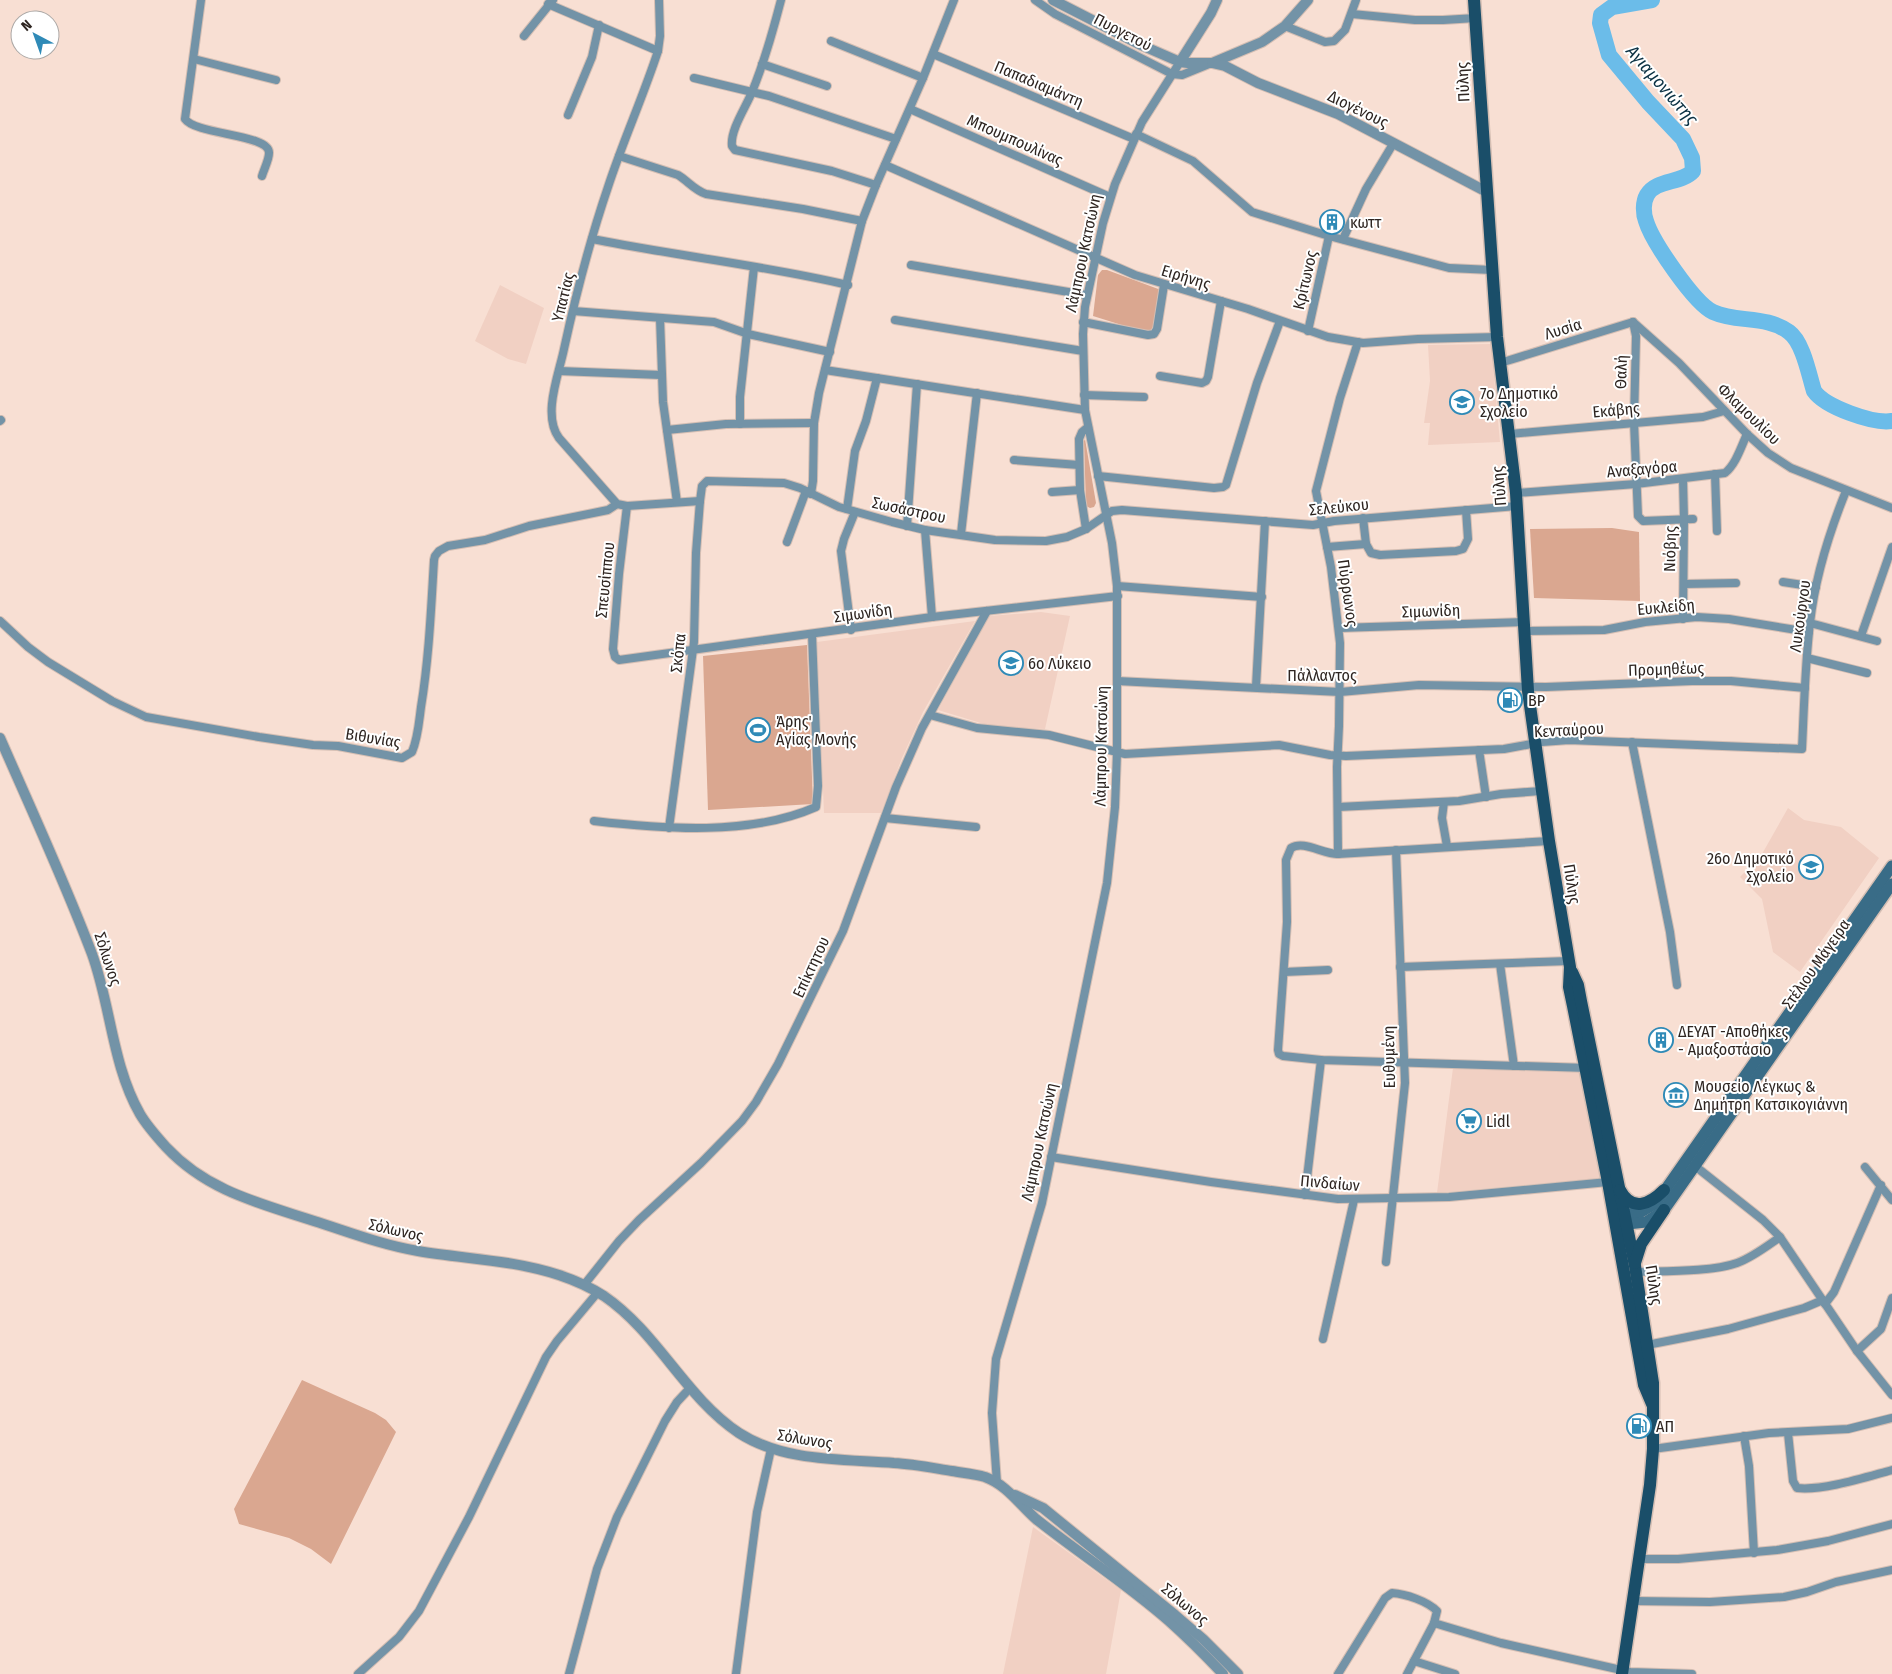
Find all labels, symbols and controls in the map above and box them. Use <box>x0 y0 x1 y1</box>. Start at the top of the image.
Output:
street label: Πυργετού <box>1091 9 1155 55</box>
north arrow <box>10 10 60 60</box>
text: N <box>18 16 36 35</box>
water label: Αγιαμονιώτης <box>1621 40 1703 130</box>
street label: Παπαδιαμάντη <box>991 57 1087 111</box>
street label: Πύλης <box>1452 61 1474 103</box>
street label: Διογένους <box>1325 86 1392 132</box>
street label: Μπουμπουλίνας <box>964 110 1066 170</box>
street label: Λάμπρου Κατσώνη <box>1061 192 1105 314</box>
building icon: κωττ <box>1319 209 1345 235</box>
place label: κωττ <box>1350 213 1382 232</box>
street label: Κρίτωνος <box>1289 248 1321 312</box>
street label: Ειρήνης <box>1159 261 1213 294</box>
street label: Υπατίας <box>548 270 578 324</box>
street label: Λυσία <box>1542 314 1584 344</box>
street label: Θαλή <box>1611 355 1631 389</box>
street label: Φλαμουλίου <box>1714 379 1784 449</box>
place label: 7ο Δημοτικό Σχολείο <box>1480 384 1558 421</box>
school or university icon: 7ο Δημοτικό Σχολείο <box>1449 389 1475 415</box>
street label: Εκάβης <box>1592 398 1641 422</box>
street label: Αναξαγόρα <box>1606 456 1678 482</box>
street label: Πύλης <box>1488 465 1510 507</box>
street label: Σωσάστρου <box>870 493 948 527</box>
street label: Σελεύκου <box>1308 494 1370 520</box>
street label: Νιόβης <box>1660 526 1680 572</box>
street label: Σπευσίππου <box>592 541 618 619</box>
street label: Πύρρωνος <box>1334 558 1362 628</box>
street label: Λυκούργου <box>1786 579 1814 653</box>
street label: Ευκλείδη <box>1636 595 1696 619</box>
street label: Σιμωνίδη <box>833 600 893 626</box>
street label: Σιμωνίδη <box>1401 600 1461 622</box>
street label: Σκόπα <box>666 632 690 674</box>
school or university icon: 6ο Λύκειο <box>998 650 1024 676</box>
place label: 6ο Λύκειο <box>1028 654 1091 673</box>
street label: Προμηθέως <box>1628 658 1705 680</box>
street label: Πάλλαντος <box>1287 666 1357 685</box>
street label: Λάμπρου Κατσώνη <box>1090 686 1112 806</box>
fuel station icon: BP <box>1497 687 1523 713</box>
place label: BP <box>1528 691 1545 710</box>
place label: Άρης' Αγίας Μονής <box>776 712 857 749</box>
sports icon: Άρης' Αγίας Μονής <box>745 717 771 743</box>
street label: Κενταύρου <box>1534 719 1604 741</box>
street label: Βιθυνίας <box>344 724 402 752</box>
place label: 26ο Δημοτικό Σχολείο <box>1707 849 1794 886</box>
school or university icon: 26ο Δημοτικό Σχολείο <box>1798 854 1824 880</box>
street label: Πύλης <box>1559 863 1585 906</box>
street label: Στέλιου Μάγειρα <box>1778 915 1854 1013</box>
street label: Σόλωνος <box>90 930 126 988</box>
street label: Επίκτητου <box>789 933 833 1001</box>
place label: ΔΕΥΑΤ -Αποθήκες - Αμαξοστάσιο <box>1678 1022 1789 1059</box>
street label: Ευθυμένη <box>1379 1026 1399 1088</box>
building icon: ΔΕΥΑΤ -Αποθήκες - Αμαξοστάσιο <box>1648 1027 1674 1053</box>
place label: Μουσείο Λέγκως & Δημήτρη Κατσικογιάννη <box>1694 1077 1848 1114</box>
street label: Λάμπρου Κατσώνη <box>1017 1081 1061 1203</box>
museum icon: Μουσείο Λέγκως & Δημήτρη Κατσικογιάννη <box>1663 1082 1689 1108</box>
supermarket icon: Lidl <box>1456 1108 1482 1134</box>
place label: Lidl <box>1486 1112 1510 1131</box>
street label: Πινδαίων <box>1299 1171 1361 1195</box>
street label: Σόλωνος <box>367 1215 425 1246</box>
street label: Πύλης <box>1641 1264 1667 1307</box>
fuel station icon: ΑΠ <box>1626 1413 1652 1439</box>
place label: ΑΠ <box>1656 1417 1674 1436</box>
street label: Σόλωνος <box>776 1425 834 1453</box>
street label: Σόλωνος <box>1158 1579 1212 1629</box>

